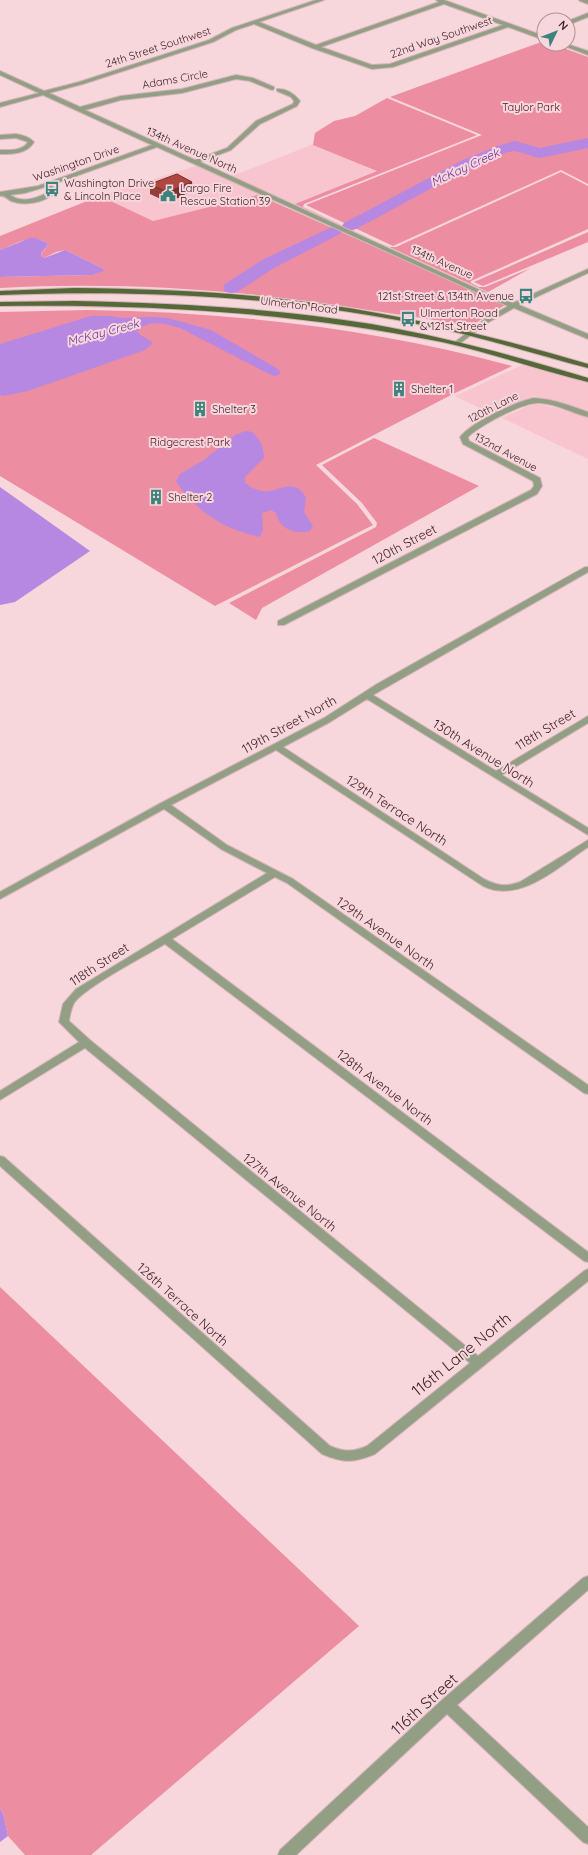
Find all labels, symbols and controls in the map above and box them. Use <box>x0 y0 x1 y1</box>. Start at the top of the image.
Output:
north arrow <box>536 12 576 52</box>
street label: 22nd Way Southwest <box>388 13 494 61</box>
text: N <box>555 17 571 33</box>
street label: 24th Street Southwest <box>103 23 213 71</box>
street label: Adams Circle <box>141 66 209 92</box>
park label: Taylor Park <box>502 100 560 114</box>
street label: 134th Avenue North <box>144 124 240 176</box>
street label: Washington Drive <box>31 142 121 184</box>
water label: McKay Creek <box>428 144 503 189</box>
place label: Washington Drive & Lincoln Place <box>64 176 154 203</box>
bus stop icon: Washington Drive & Lincoln Place <box>43 180 61 198</box>
place label: Largo Fire Rescue Station 39 <box>180 181 270 208</box>
public building icon: Largo Fire Rescue Station 39 <box>159 185 177 203</box>
street label: 134th Avenue <box>409 242 475 282</box>
bus stop icon: 121st Street & 134th Avenue <box>517 287 535 305</box>
place label: 121st Street & 134th Avenue <box>378 289 514 303</box>
street label: Ulmerton Road <box>260 293 338 317</box>
place label: Ulmerton Road & 121st Street <box>420 306 498 333</box>
bus stop icon: Ulmerton Road & 121st Street <box>399 310 417 328</box>
water label: McKay Creek <box>65 315 142 349</box>
building icon: Shelter 1 <box>390 380 408 398</box>
place label: Shelter 1 <box>411 382 453 396</box>
street label: 120th Lane <box>465 388 521 426</box>
building icon: Shelter 3 <box>191 400 209 418</box>
place label: Shelter 3 <box>212 402 256 416</box>
street label: 132nd Avenue <box>472 429 540 475</box>
park label: Ridgecrest Park <box>150 435 230 449</box>
building icon: Shelter 2 <box>147 488 165 506</box>
place label: Shelter 2 <box>168 490 212 504</box>
street label: 120th Street <box>369 520 439 568</box>
street label: 119th Street North <box>239 691 339 757</box>
street label: 118th Street <box>512 705 578 753</box>
street label: 130th Avenue North <box>430 715 538 791</box>
street label: 129th Terrace North <box>343 771 451 849</box>
street label: 129th Avenue North <box>334 893 438 973</box>
street label: 118th Street <box>66 939 132 989</box>
street label: 128th Avenue North <box>334 1046 436 1128</box>
street label: 127th Avenue North <box>240 1149 340 1235</box>
street label: 126th Terrace North <box>134 1259 232 1349</box>
street label: 116th Lane North <box>407 1308 515 1400</box>
street label: 116th Street <box>386 1669 462 1739</box>

